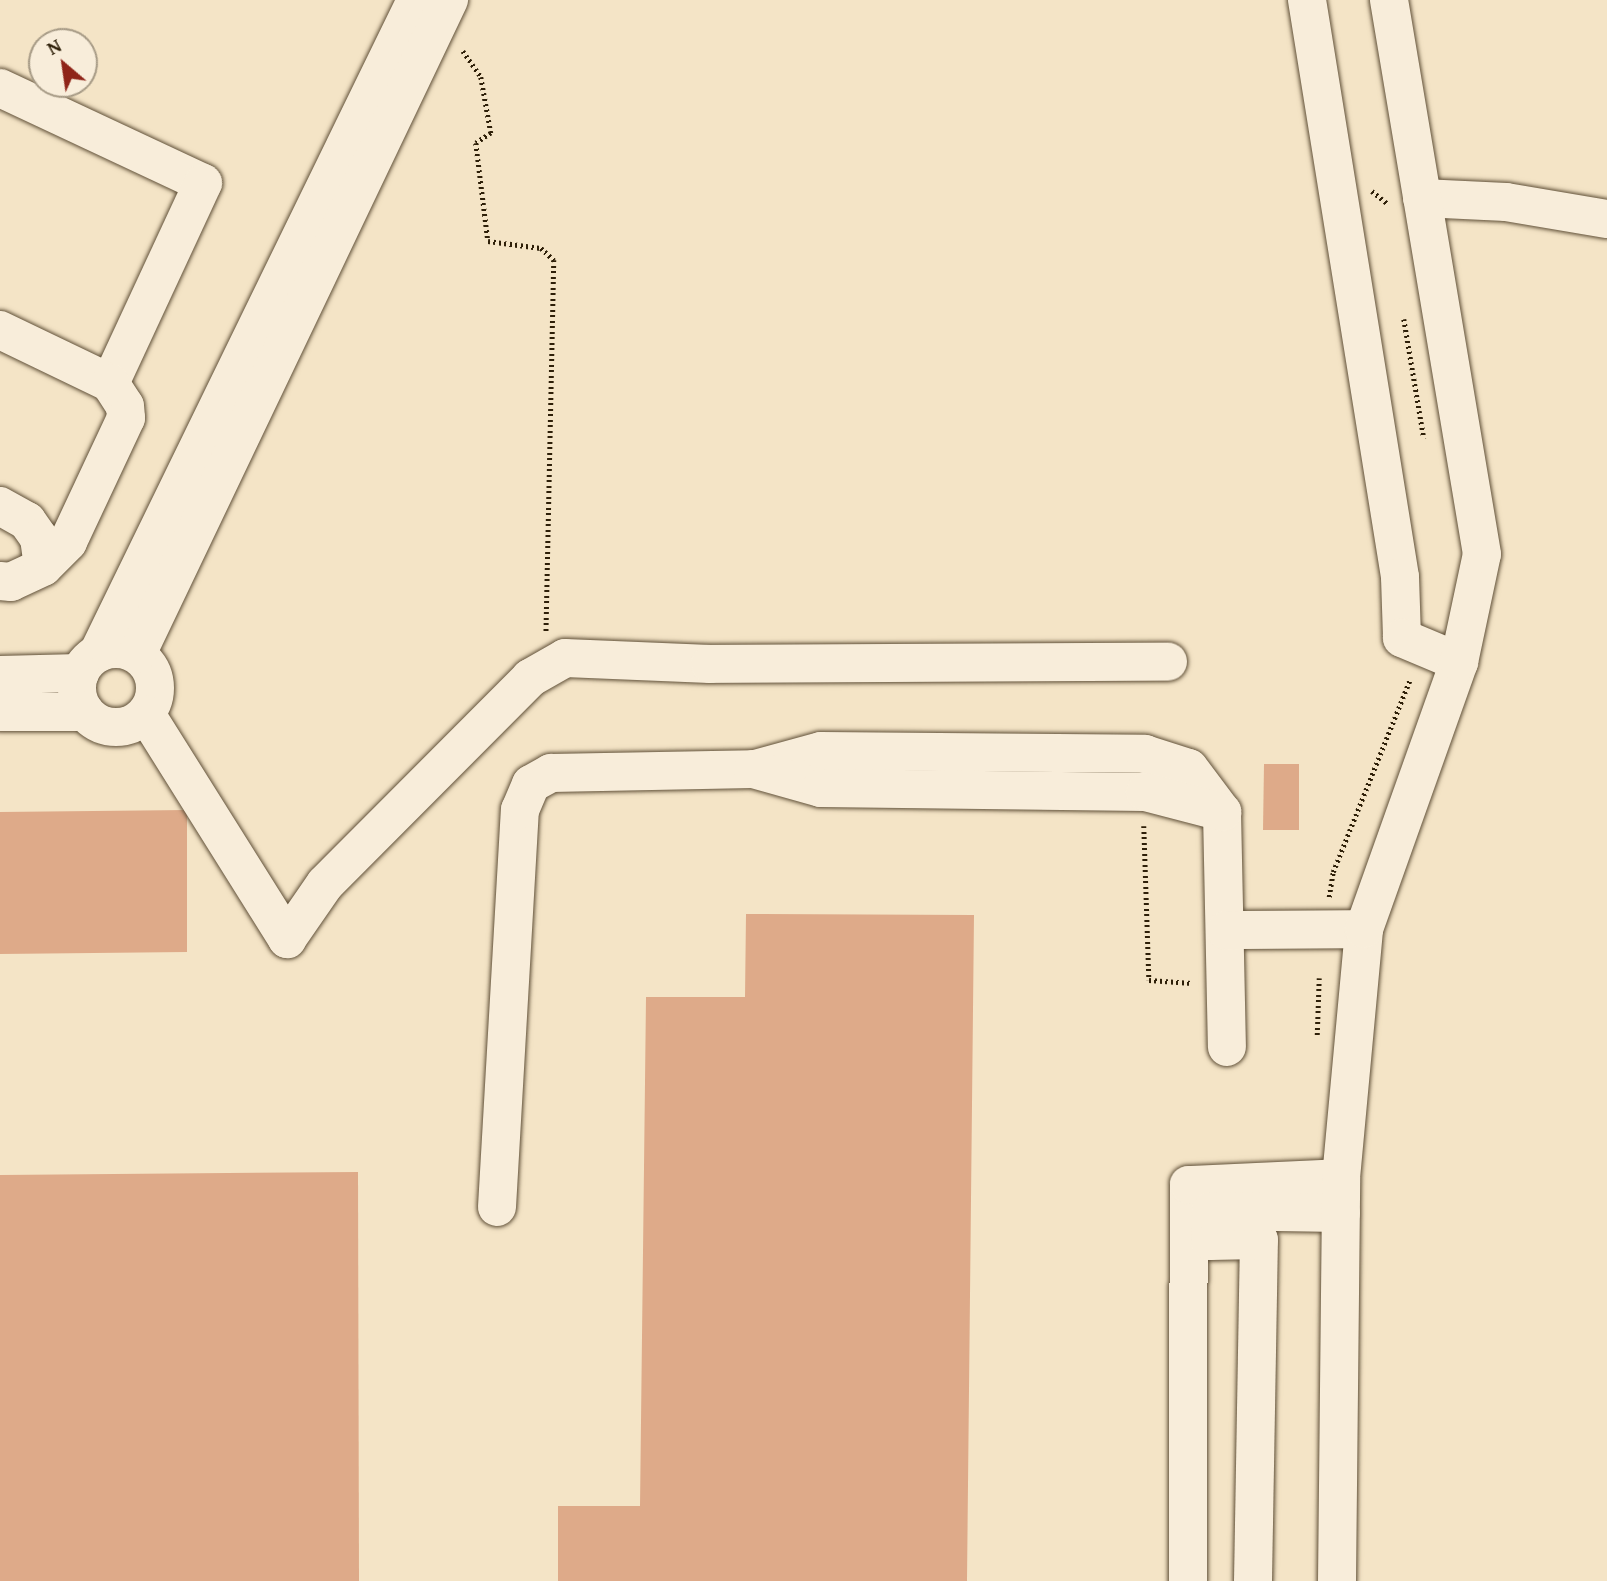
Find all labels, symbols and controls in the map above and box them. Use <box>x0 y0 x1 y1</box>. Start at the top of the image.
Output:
north arrow <box>28 28 98 98</box>
text: N <box>41 31 66 62</box>

